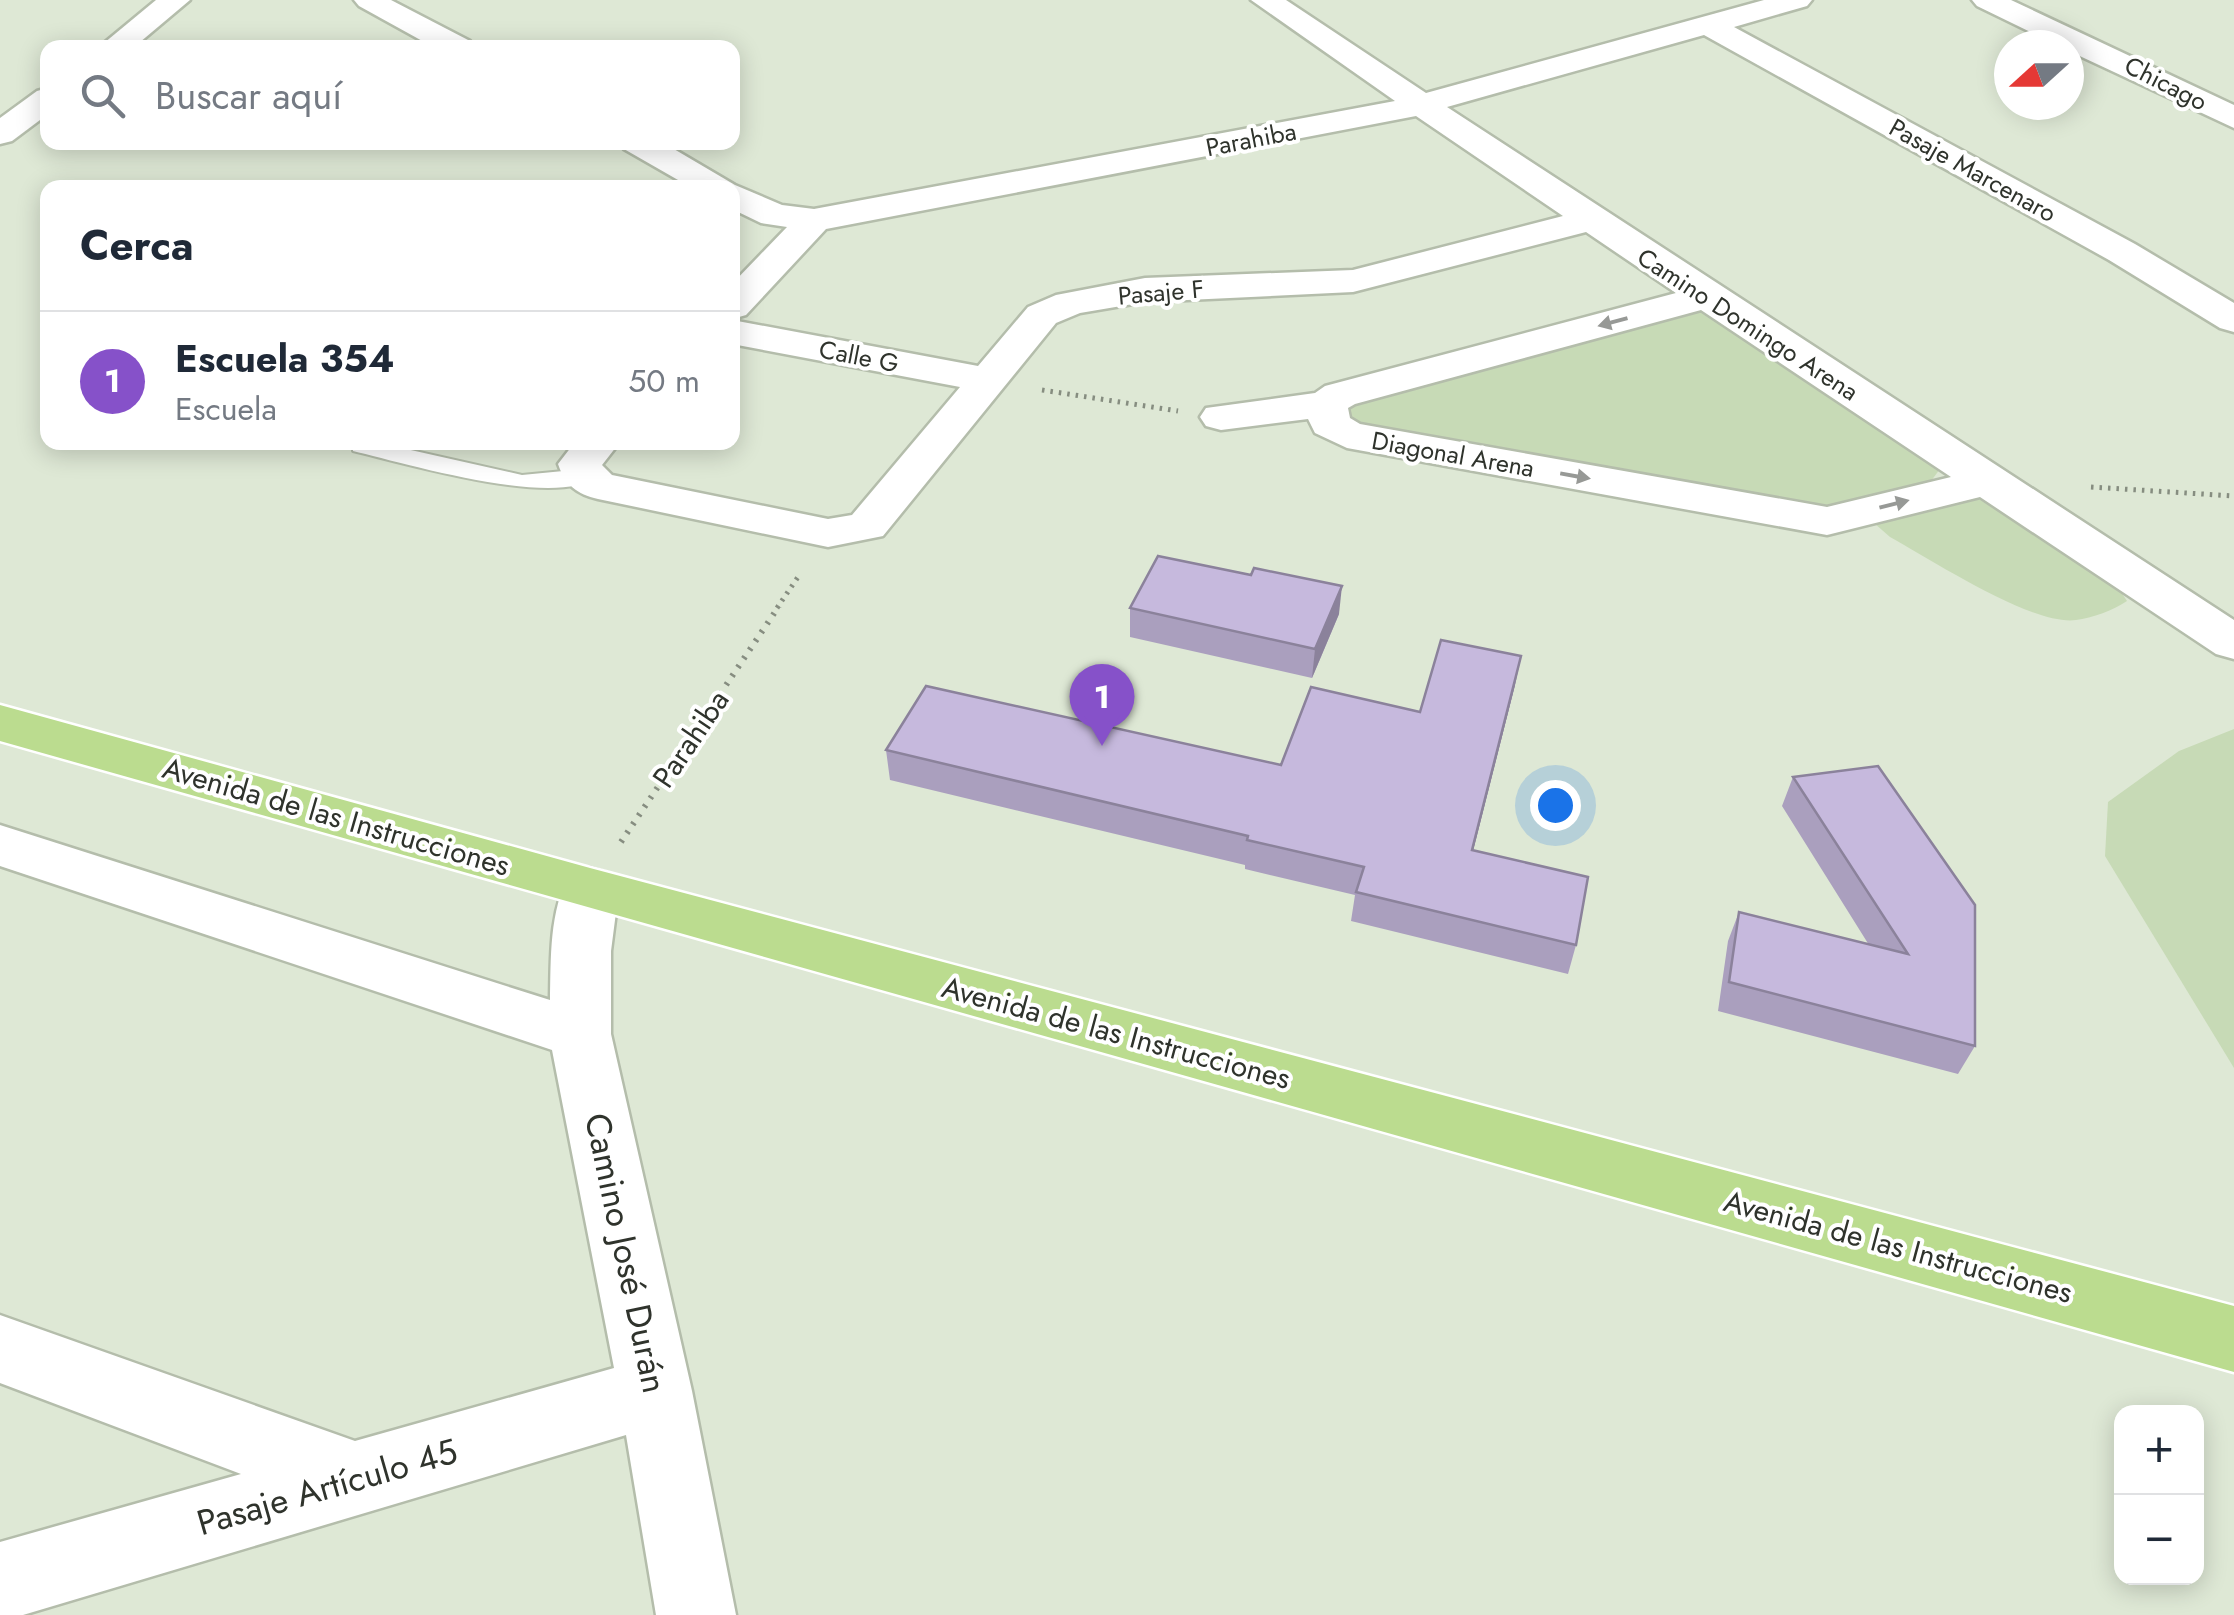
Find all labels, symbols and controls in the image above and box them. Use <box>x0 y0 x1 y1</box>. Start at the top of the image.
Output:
north arrow <box>1994 30 2084 120</box>
search box <box>40 40 740 150</box>
street label: Chicago <box>2118 47 2214 119</box>
icon: search <box>75 68 130 123</box>
text: Buscar aquí <box>155 68 342 123</box>
street label: Pasaje Marcenaro <box>1883 109 2063 231</box>
street label: Parahiba <box>1203 113 1299 165</box>
text: Cerca <box>80 215 194 276</box>
street label: Camino Domingo Arena <box>1630 239 1866 409</box>
street label: Pasaje F <box>1116 270 1206 314</box>
one-way arrow <box>1597 315 1628 331</box>
text: Escuela 354 <box>175 331 394 386</box>
street label: Calle G <box>816 331 902 381</box>
text: 1 <box>104 358 121 404</box>
text: 50 m <box>628 358 700 404</box>
text: Escuela <box>175 386 277 432</box>
street label: Diagonal Arena <box>1369 422 1537 486</box>
one-way arrow <box>1559 469 1591 484</box>
one-way arrow <box>1879 496 1910 512</box>
pin: 1 <box>1070 664 1134 746</box>
street label: Parahiba <box>642 681 739 796</box>
street label: Avenida de las Instrucciones <box>158 746 515 887</box>
your location <box>1530 780 1581 831</box>
street label: Avenida de las Instrucciones <box>937 965 1295 1100</box>
street label: Camino José Durán <box>572 1108 680 1398</box>
street label: Avenida de las Instrucciones <box>1719 1179 2077 1314</box>
map controls <box>2114 1405 2204 1585</box>
button: + <box>2114 1405 2204 1495</box>
street label: Pasaje Artículo 45 <box>191 1426 463 1548</box>
button: − <box>2114 1495 2204 1585</box>

